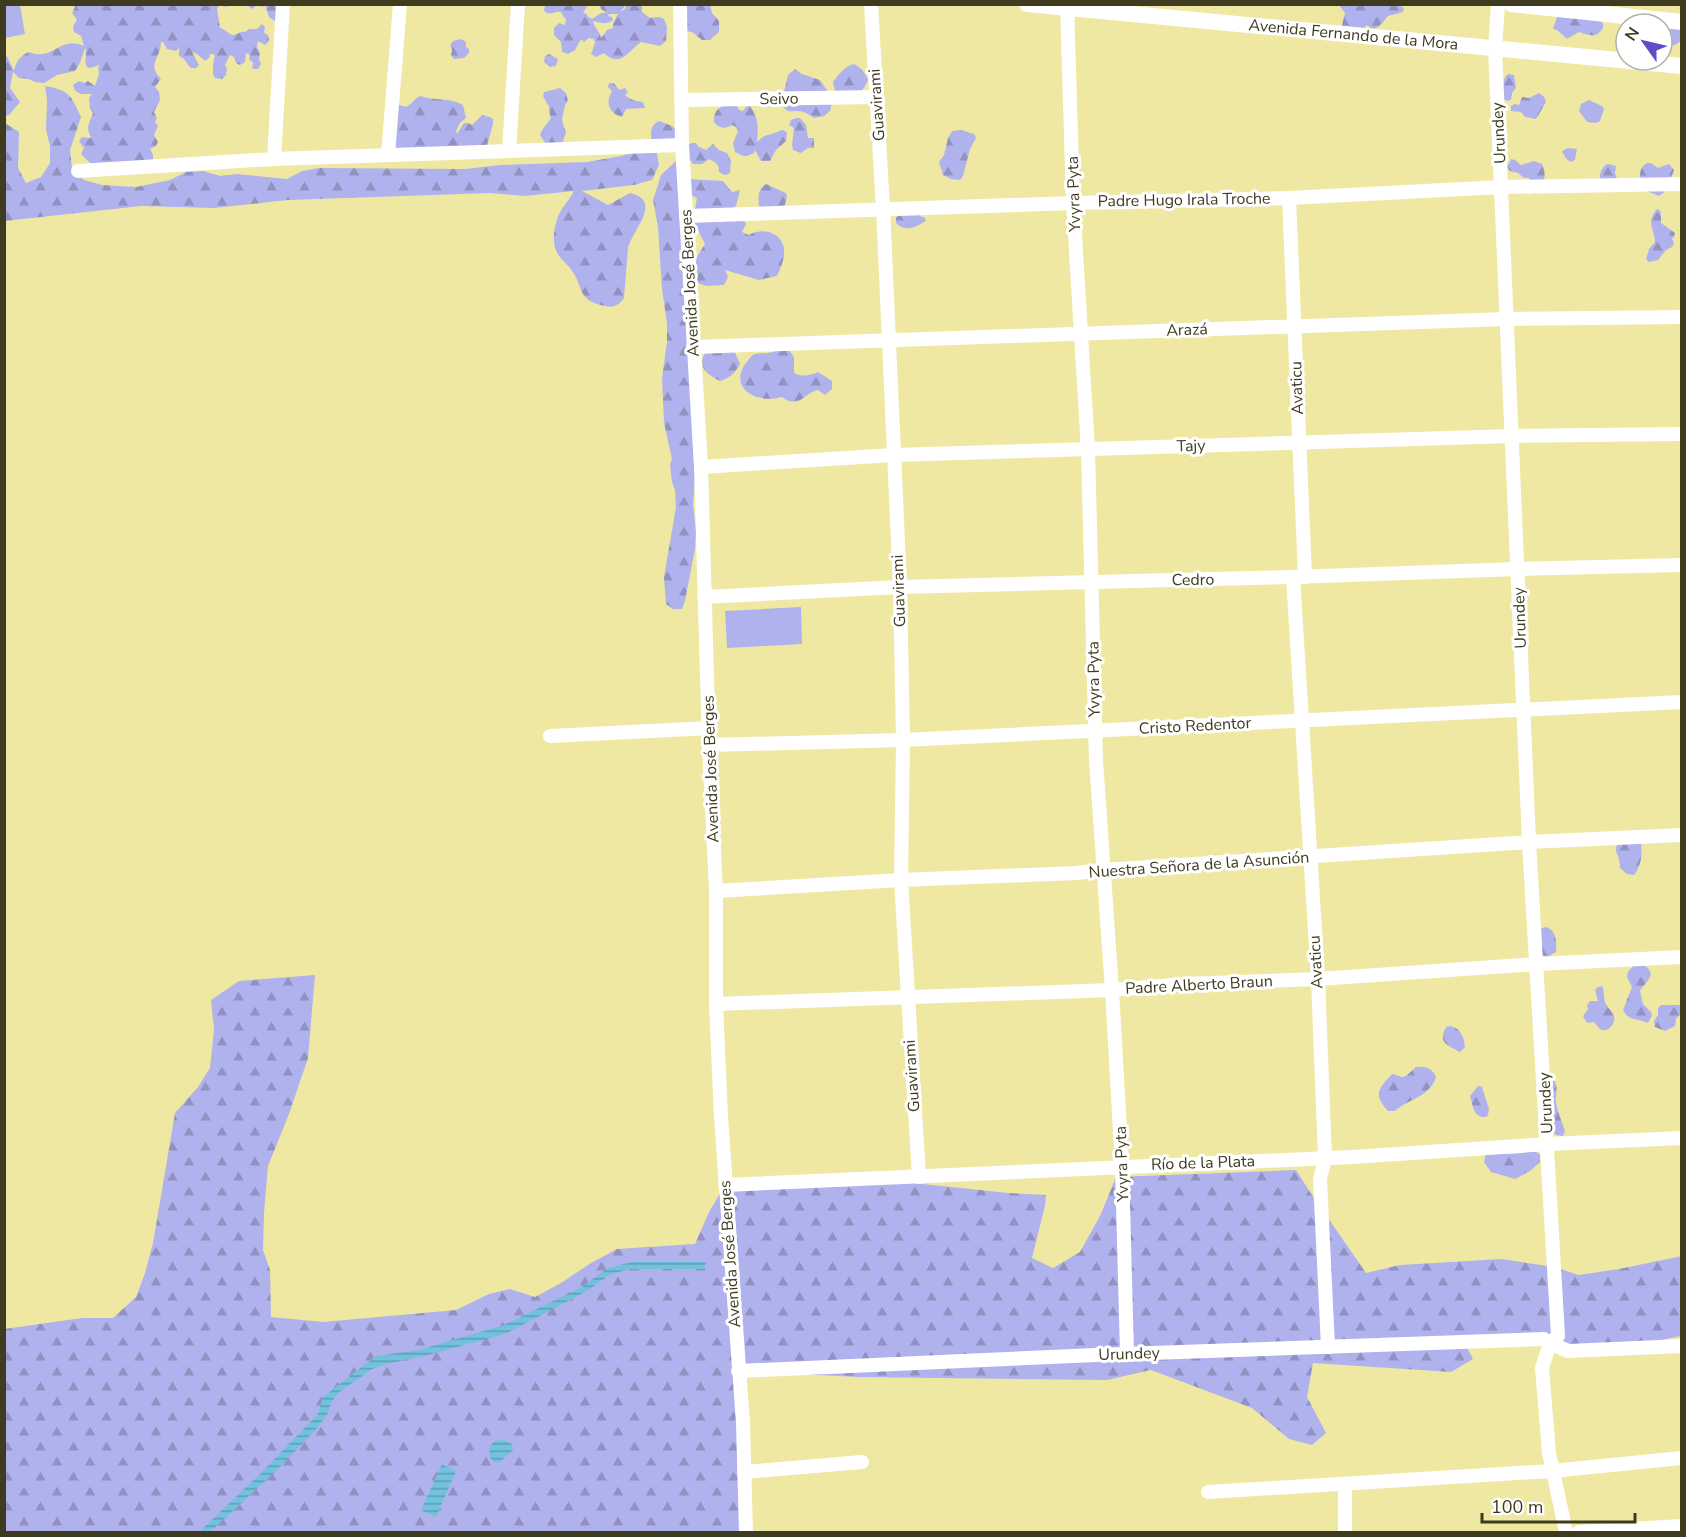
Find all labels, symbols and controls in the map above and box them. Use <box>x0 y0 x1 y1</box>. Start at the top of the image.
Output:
north arrow <box>1614 12 1674 72</box>
street label: Avenida Fernando de la Mora <box>1248 14 1459 56</box>
text: N <box>1620 23 1645 45</box>
street label: Guavirami <box>863 68 891 142</box>
street label: Seivo <box>759 88 799 110</box>
street label: Urundey <box>1486 101 1512 164</box>
street label: Yvyra Pyta <box>1062 156 1086 233</box>
street label: Padre Hugo Irala Troche <box>1097 187 1271 213</box>
street label: Avenida José Berges <box>675 209 705 357</box>
street label: Arazá <box>1166 318 1208 342</box>
street label: Avaticu <box>1285 361 1309 415</box>
street label: Tajy <box>1176 434 1207 457</box>
street label: Guavirami <box>887 554 911 628</box>
street label: Cedro <box>1172 569 1215 591</box>
street label: Urundey <box>1508 586 1532 649</box>
street label: Yvyra Pyta <box>1082 641 1106 718</box>
street label: Avenida José Berges <box>697 695 725 843</box>
street label: Cristo Redentor <box>1138 712 1252 740</box>
street label: Nuestra Señora de la Asunción <box>1088 846 1310 884</box>
street label: Avaticu <box>1304 935 1328 989</box>
street label: Padre Alberto Braun <box>1125 970 1273 1000</box>
street label: Guavirami <box>898 1039 926 1113</box>
street label: Urundey <box>1533 1071 1559 1134</box>
street label: Yvyra Pyta <box>1110 1126 1134 1203</box>
street label: Río de la Plata <box>1151 1150 1255 1176</box>
street label: Avenida José Berges <box>714 1180 746 1328</box>
street label: Urundey <box>1098 1342 1161 1366</box>
scale bar <box>1482 1486 1635 1524</box>
text: 100 m <box>1491 1495 1543 1519</box>

